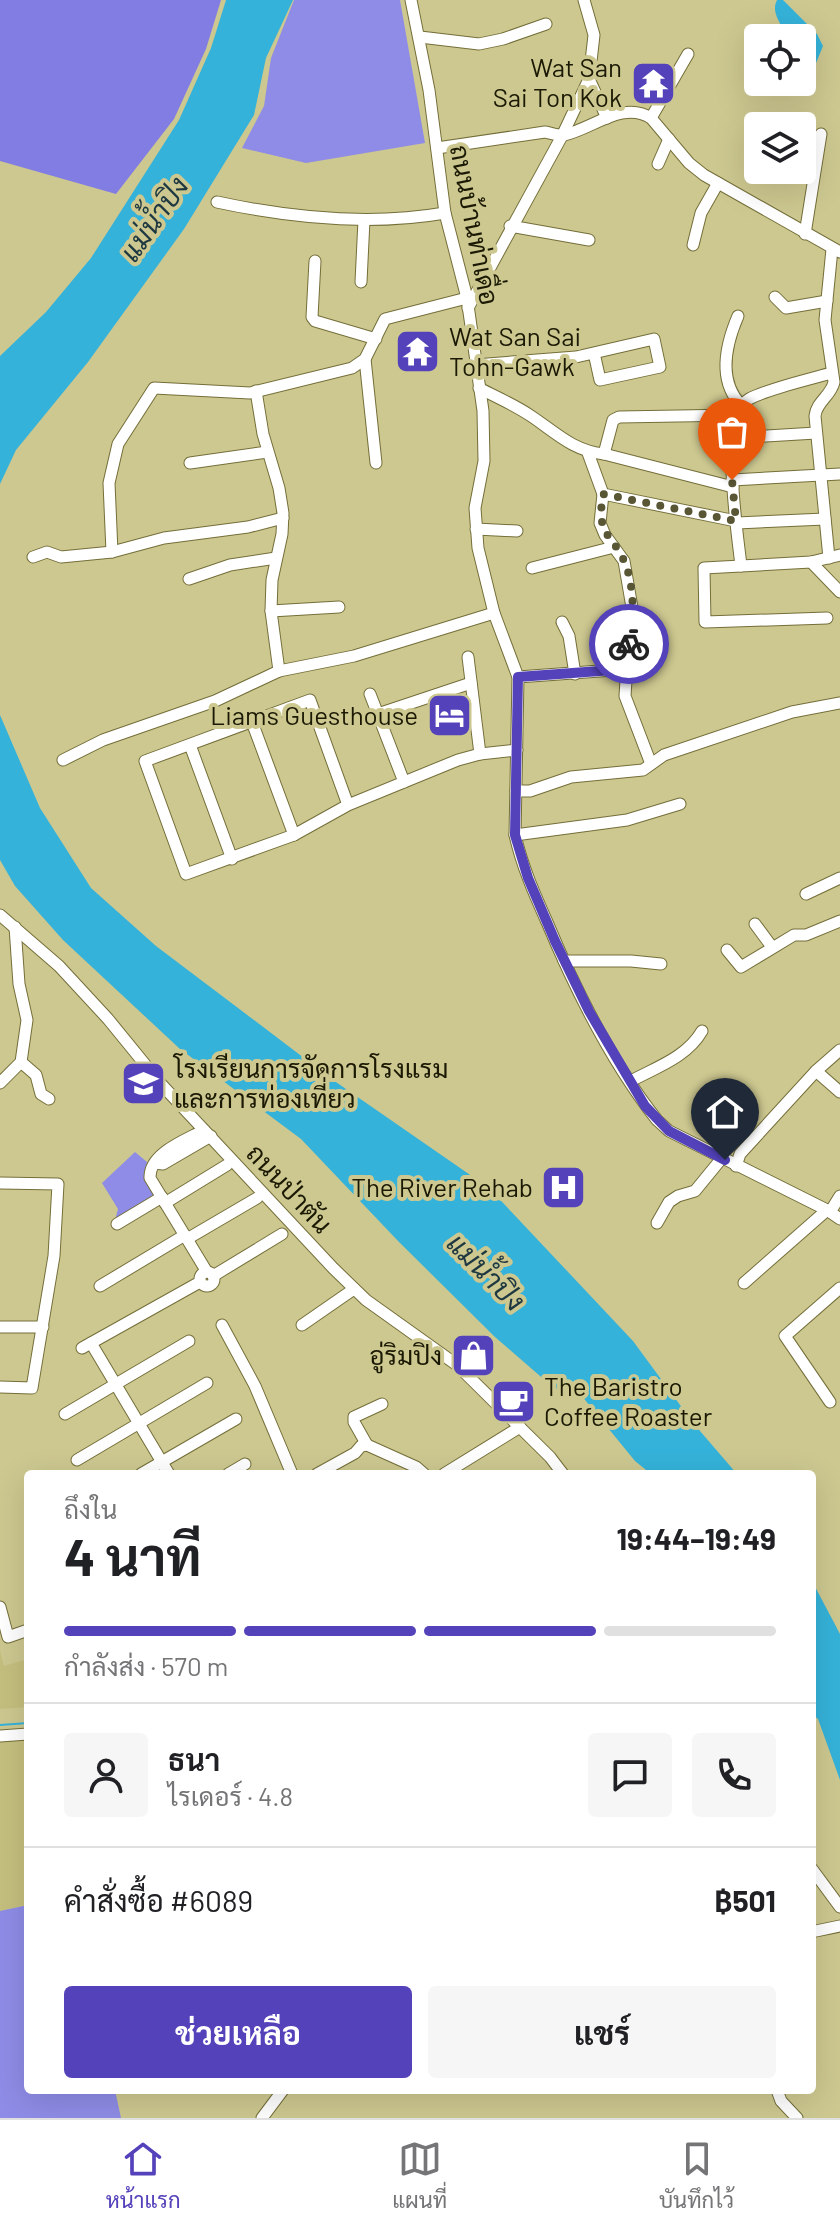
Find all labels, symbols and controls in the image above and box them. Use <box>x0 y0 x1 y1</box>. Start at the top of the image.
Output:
map controls <box>744 24 816 184</box>
button: locate <box>744 24 816 96</box>
place label: Wat San Sai Ton Kok <box>493 51 622 112</box>
temple icon: Wat San Sai Ton Kok <box>629 59 677 107</box>
button: layers <box>744 112 816 184</box>
street label: ถนนบ้านท่าเดื่อ <box>445 141 511 307</box>
water label: แม่น้ำปิง <box>107 166 195 267</box>
place label: Wat San Sai Tohn-Gawk <box>449 320 581 381</box>
temple icon: Wat San Sai Tohn-Gawk <box>394 328 442 376</box>
pin <box>698 398 766 480</box>
icon: bag <box>710 410 754 454</box>
courier <box>589 604 669 684</box>
icon: bike <box>607 622 651 666</box>
hotel icon: Liams Guesthouse <box>425 692 473 740</box>
place label: Liams Guesthouse <box>210 699 418 730</box>
place label: โรงเรียนการจัดการโรงแรม และการท่องเที่ยว <box>172 1052 448 1113</box>
school or university icon: โรงเรียนการจัดการโรงแรม และการท่องเที่ยว <box>119 1060 167 1108</box>
pin <box>691 1078 759 1160</box>
icon: home <box>703 1090 747 1134</box>
street label: ถนนป่าตัน <box>241 1137 339 1239</box>
hospital icon: The River Rehab <box>540 1164 588 1212</box>
place label: The River Rehab <box>351 1171 533 1202</box>
water label: แม่น้ำปิง <box>441 1221 537 1317</box>
shop icon: อู่ริมปิง <box>449 1332 497 1380</box>
place label: อู่ริมปิง <box>369 1339 442 1374</box>
place label: The Baristro Coffee Roaster <box>544 1370 713 1431</box>
cafe icon: The Baristro Coffee Roaster <box>489 1378 537 1426</box>
text: ถึงใน <box>64 1493 117 1524</box>
text: 19:44–19:49 <box>616 1520 776 1556</box>
text: 4 นาที <box>64 1524 201 1586</box>
text: กำลังส่ง · 570 m <box>64 1650 228 1681</box>
button: person <box>64 1733 148 1817</box>
button: chat <box>588 1733 672 1817</box>
button: phone <box>692 1733 776 1817</box>
text: ธนา <box>168 1741 220 1777</box>
text: ไรเดอร์ · 4.8 <box>168 1780 293 1811</box>
text: คำสั่งซื้อ #6089 <box>64 1882 253 1918</box>
text: ฿501 <box>714 1882 776 1918</box>
button: ช่วยเหลือ <box>64 1986 412 2078</box>
button: แชร์ <box>428 1986 776 2078</box>
tab: หน้าแรก <box>106 2137 181 2213</box>
tab: แผนที่ <box>392 2137 447 2213</box>
tab: บันทึกไว้ <box>659 2137 734 2213</box>

